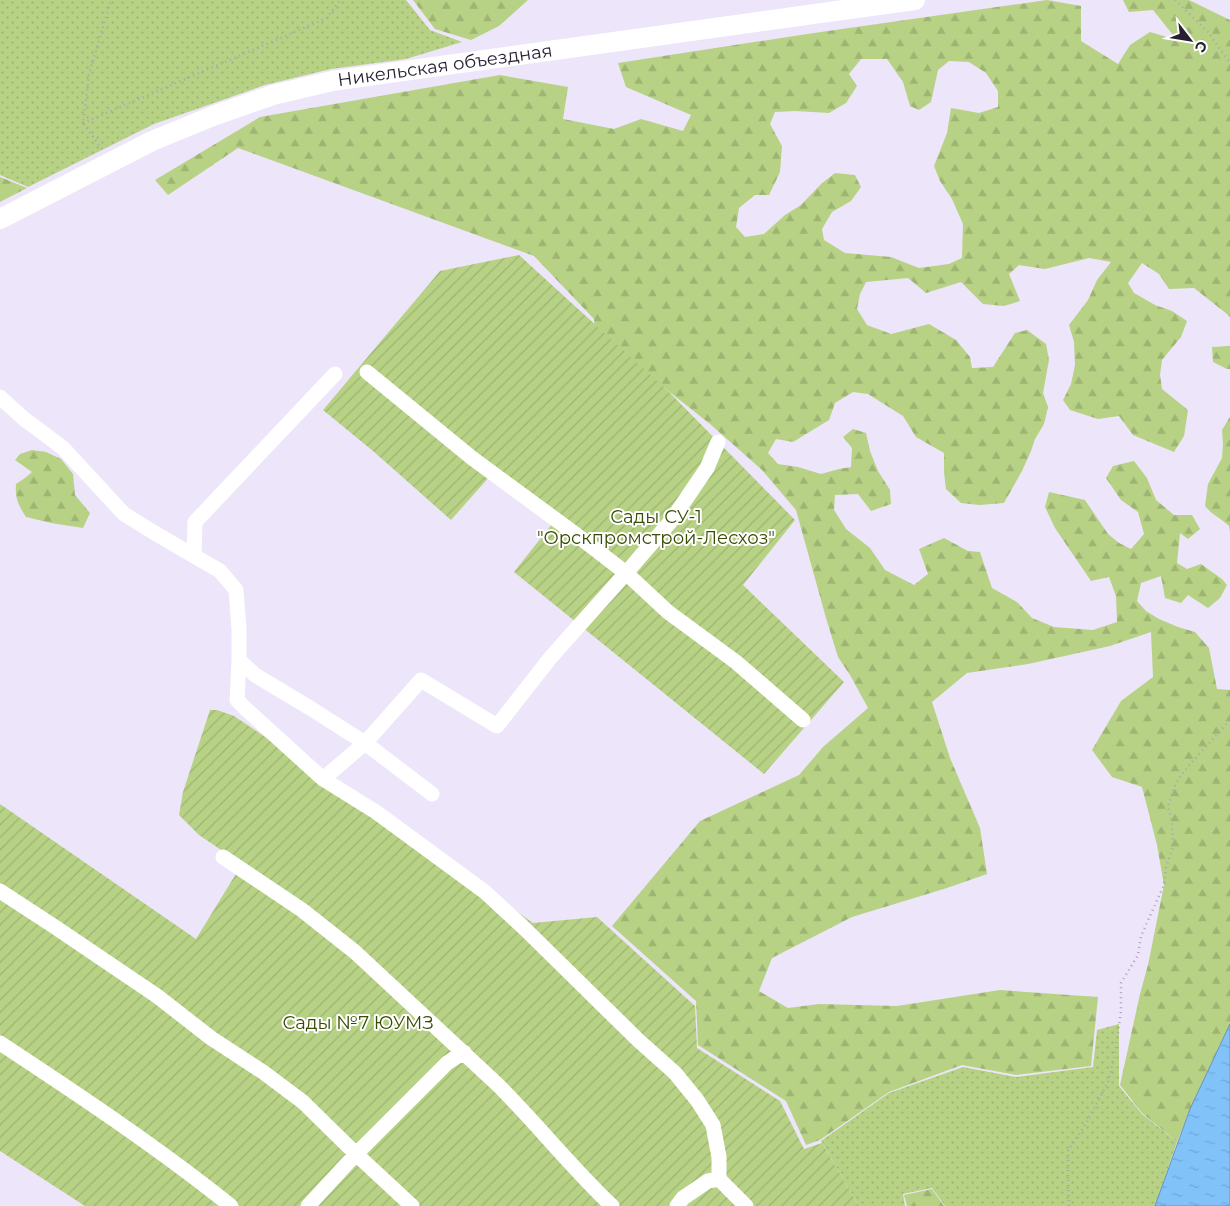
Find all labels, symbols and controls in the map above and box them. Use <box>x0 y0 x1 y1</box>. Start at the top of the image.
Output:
north arrow <box>1165 15 1215 65</box>
text: С <box>1191 38 1211 56</box>
street label: Никельская объездная <box>336 40 554 91</box>
park label: Сады СУ-1 "Орскпромстрой-Лесхоз" <box>537 506 775 549</box>
park label: Сады №7 ЮУМЗ <box>282 1012 434 1034</box>

